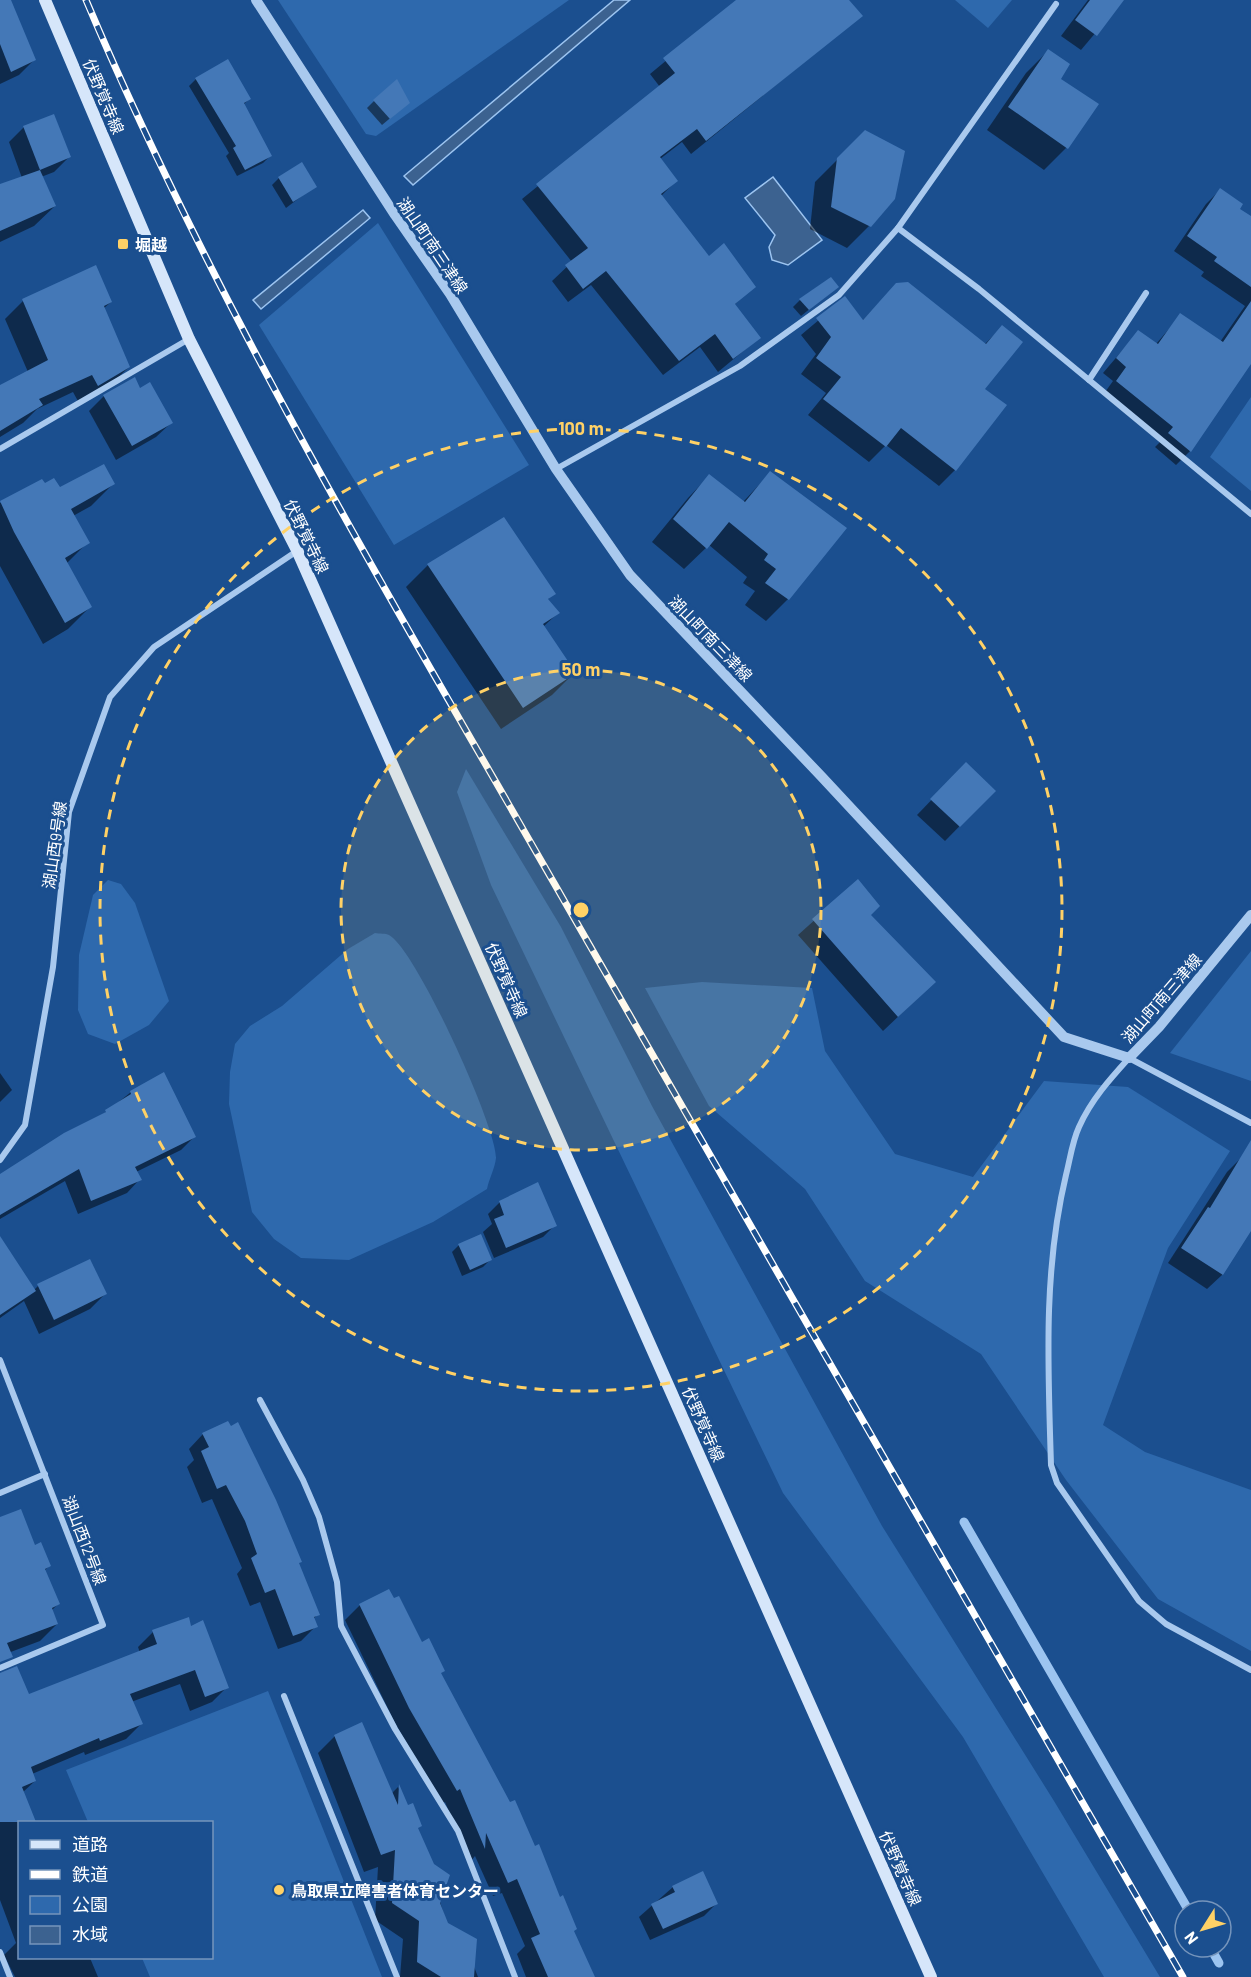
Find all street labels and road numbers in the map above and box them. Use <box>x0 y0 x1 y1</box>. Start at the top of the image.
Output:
street label: 伏野覚寺線 <box>80 55 128 137</box>
street label: 湖山町南三津線 <box>394 193 472 297</box>
street label: 伏野覚寺線 <box>281 496 333 576</box>
street label: 湖山町南三津線 <box>665 591 757 685</box>
street label: 湖山西9号線 <box>38 800 70 890</box>
street label: 伏野覚寺線 <box>482 940 532 1020</box>
street label: 湖山町南三津線 <box>1117 949 1205 1047</box>
street label: 伏野覚寺線 <box>679 1384 729 1464</box>
street label: 湖山西12号線 <box>59 1493 111 1587</box>
street label: 伏野覚寺線 <box>876 1828 926 1908</box>

